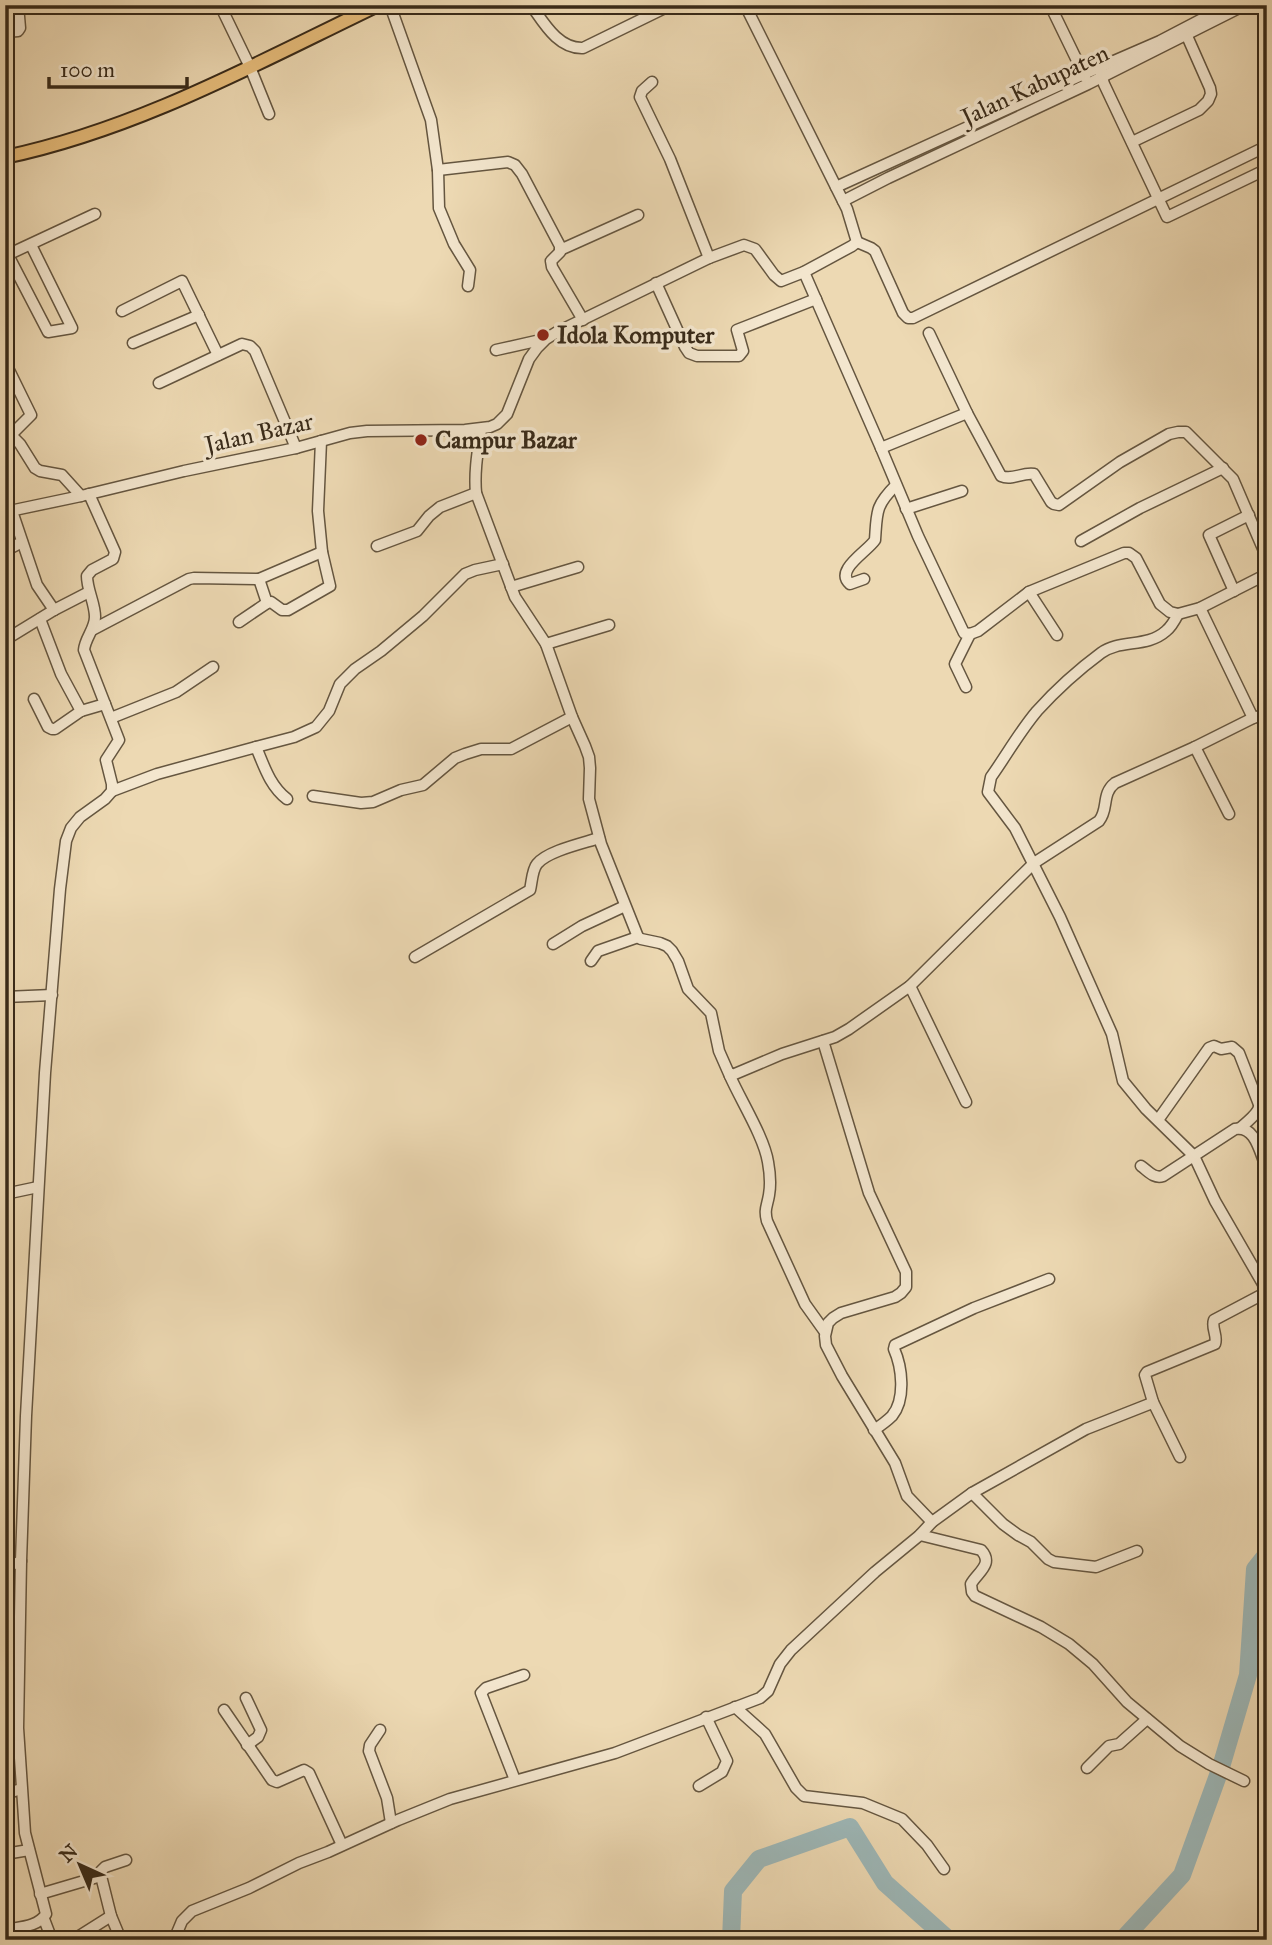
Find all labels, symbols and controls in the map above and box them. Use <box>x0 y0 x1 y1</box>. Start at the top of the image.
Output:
street label: Jalan Kabupaten <box>954 38 1113 134</box>
scale bar <box>49 46 187 90</box>
text: 100 m <box>60 57 115 83</box>
place label: Idola Komputer <box>557 320 715 350</box>
marker: Idola Komputer <box>535 327 551 343</box>
street label: Jalan Bazar <box>199 406 316 461</box>
place label: Campur Bazar <box>435 425 578 455</box>
marker: Campur Bazar <box>413 432 429 448</box>
north arrow <box>46 1829 116 1899</box>
text: N <box>55 1839 82 1867</box>

